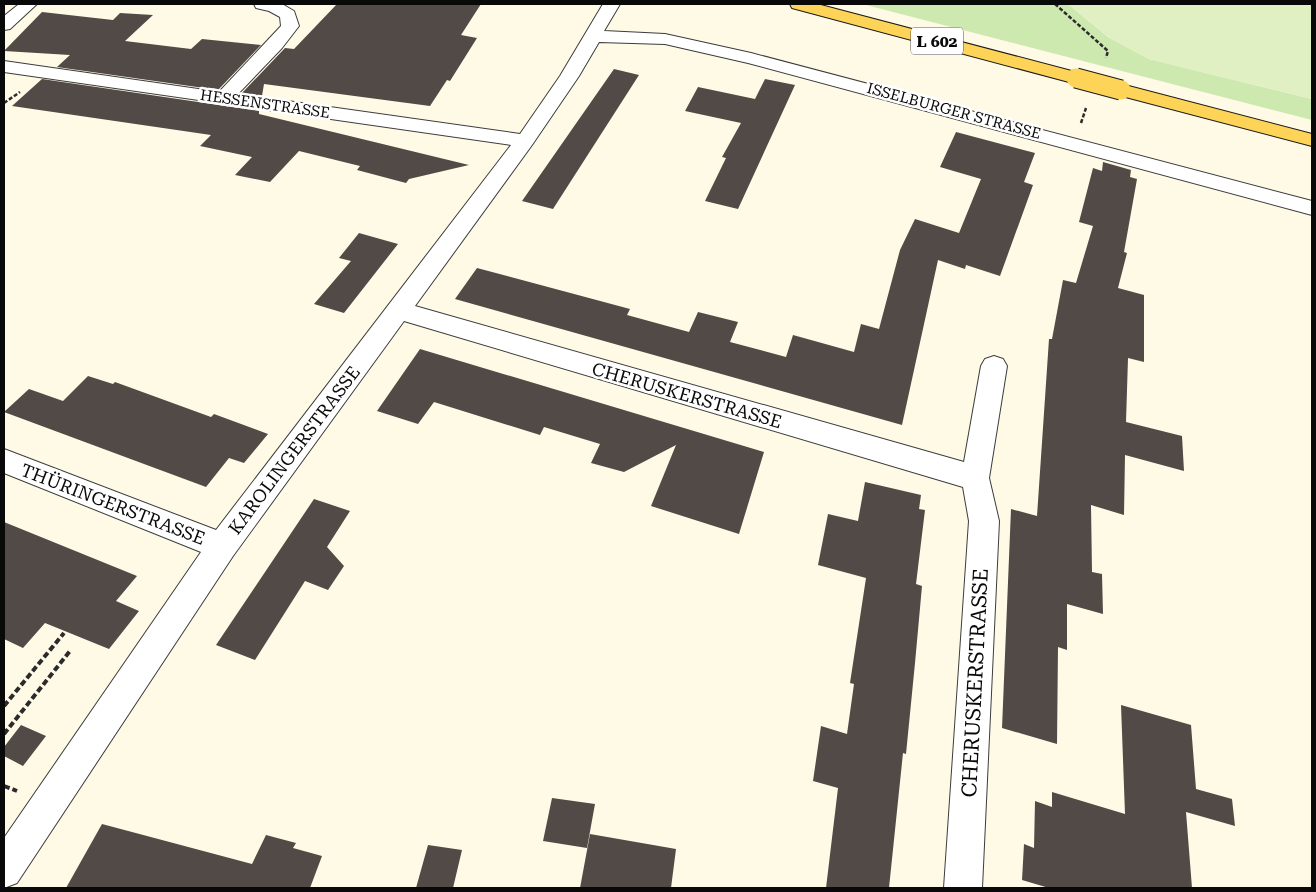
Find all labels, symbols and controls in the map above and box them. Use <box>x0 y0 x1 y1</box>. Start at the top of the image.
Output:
road number: L 602 <box>911 27 963 54</box>
street label: ISSELBURGER STRASSE <box>865 79 1043 143</box>
street label: HESSENSTRASSE <box>199 86 331 122</box>
street label: CHERUSKERSTRASSE <box>590 358 784 432</box>
street label: KAROLINGERSTRASSE <box>224 362 364 538</box>
street label: THÜRINGERSTRASSE <box>18 459 208 549</box>
street label: CHERUSKERSTRASSE <box>957 568 993 798</box>

